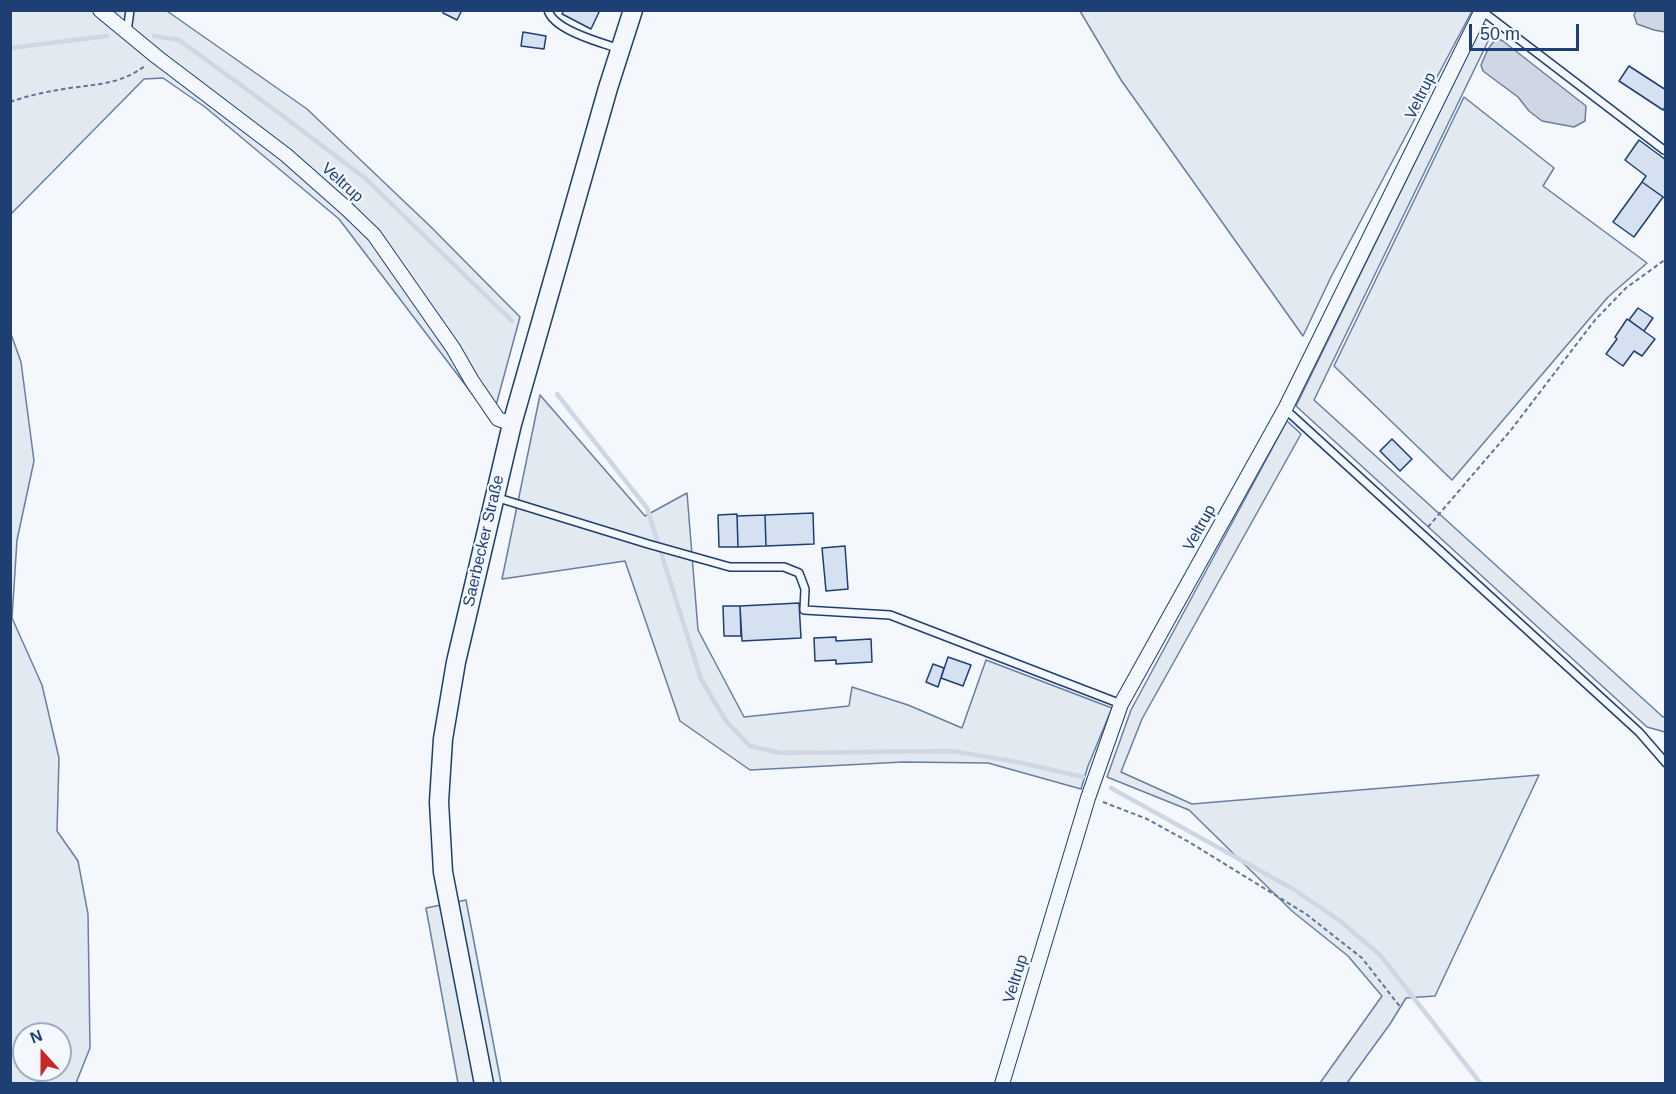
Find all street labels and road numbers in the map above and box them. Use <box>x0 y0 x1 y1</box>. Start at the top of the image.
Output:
street label: Veltrup <box>1401 69 1441 123</box>
street label: Veltrup <box>317 159 367 207</box>
street label: Saerbecker Straße <box>460 473 508 609</box>
street label: Veltrup <box>1180 502 1220 554</box>
street label: Veltrup <box>1000 952 1032 1006</box>

